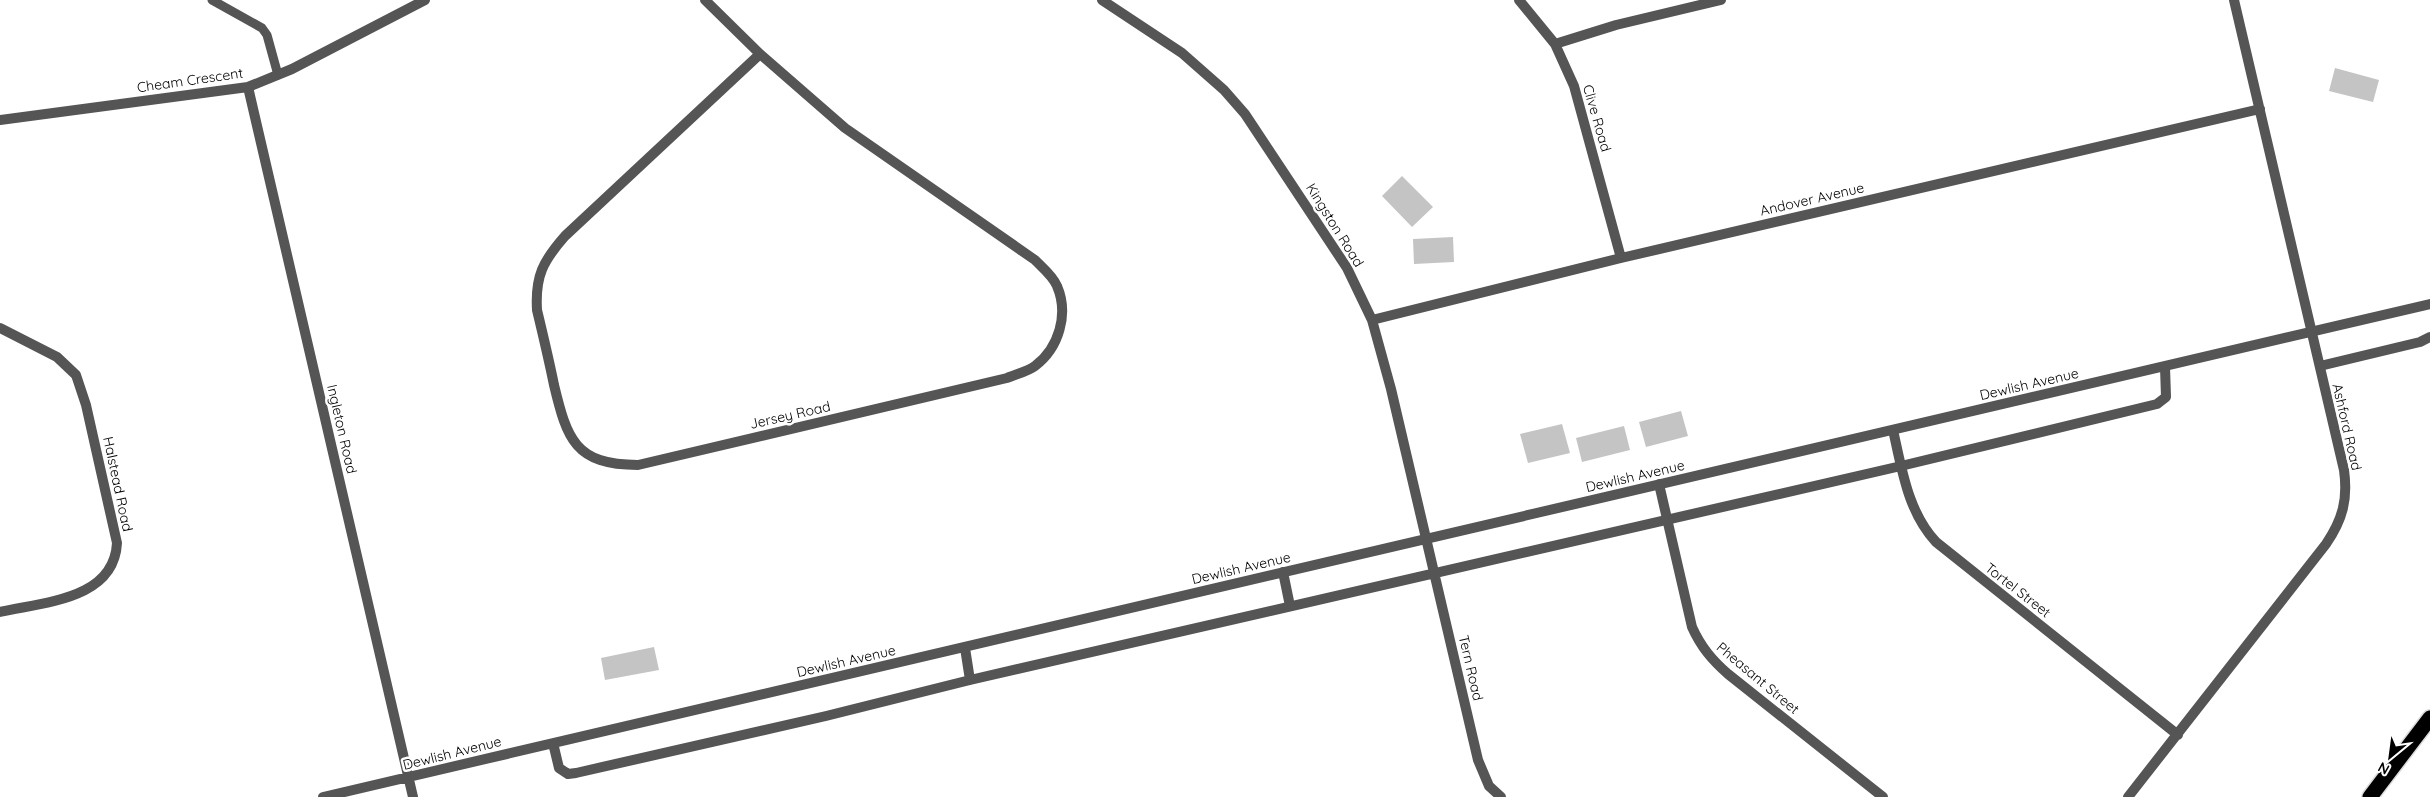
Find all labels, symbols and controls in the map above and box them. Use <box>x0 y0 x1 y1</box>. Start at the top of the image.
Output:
street label: Cheam Crescent <box>136 64 244 96</box>
street label: Clive Road <box>1579 82 1615 154</box>
street label: Andover Avenue <box>1758 178 1866 220</box>
street label: Kingston Road <box>1302 180 1368 270</box>
street label: Dewlish Avenue <box>1978 364 2080 404</box>
street label: Ashford Road <box>2328 382 2366 472</box>
street label: Ingleton Road <box>323 383 361 475</box>
street label: Jersey Road <box>748 397 832 433</box>
street label: Halstead Road <box>99 435 137 533</box>
street label: Dewlish Avenue <box>1584 456 1686 496</box>
street label: Dewlish Avenue <box>1190 548 1292 588</box>
street label: Tortel Street <box>1982 559 2055 621</box>
street label: Tern Road <box>1455 633 1487 703</box>
street label: Pheasant Street <box>1713 638 1803 718</box>
street label: Dewlish Avenue <box>795 641 897 681</box>
street label: Dewlish Avenue <box>401 732 503 774</box>
north arrow <box>2365 732 2415 782</box>
text: N <box>2375 758 2393 779</box>

